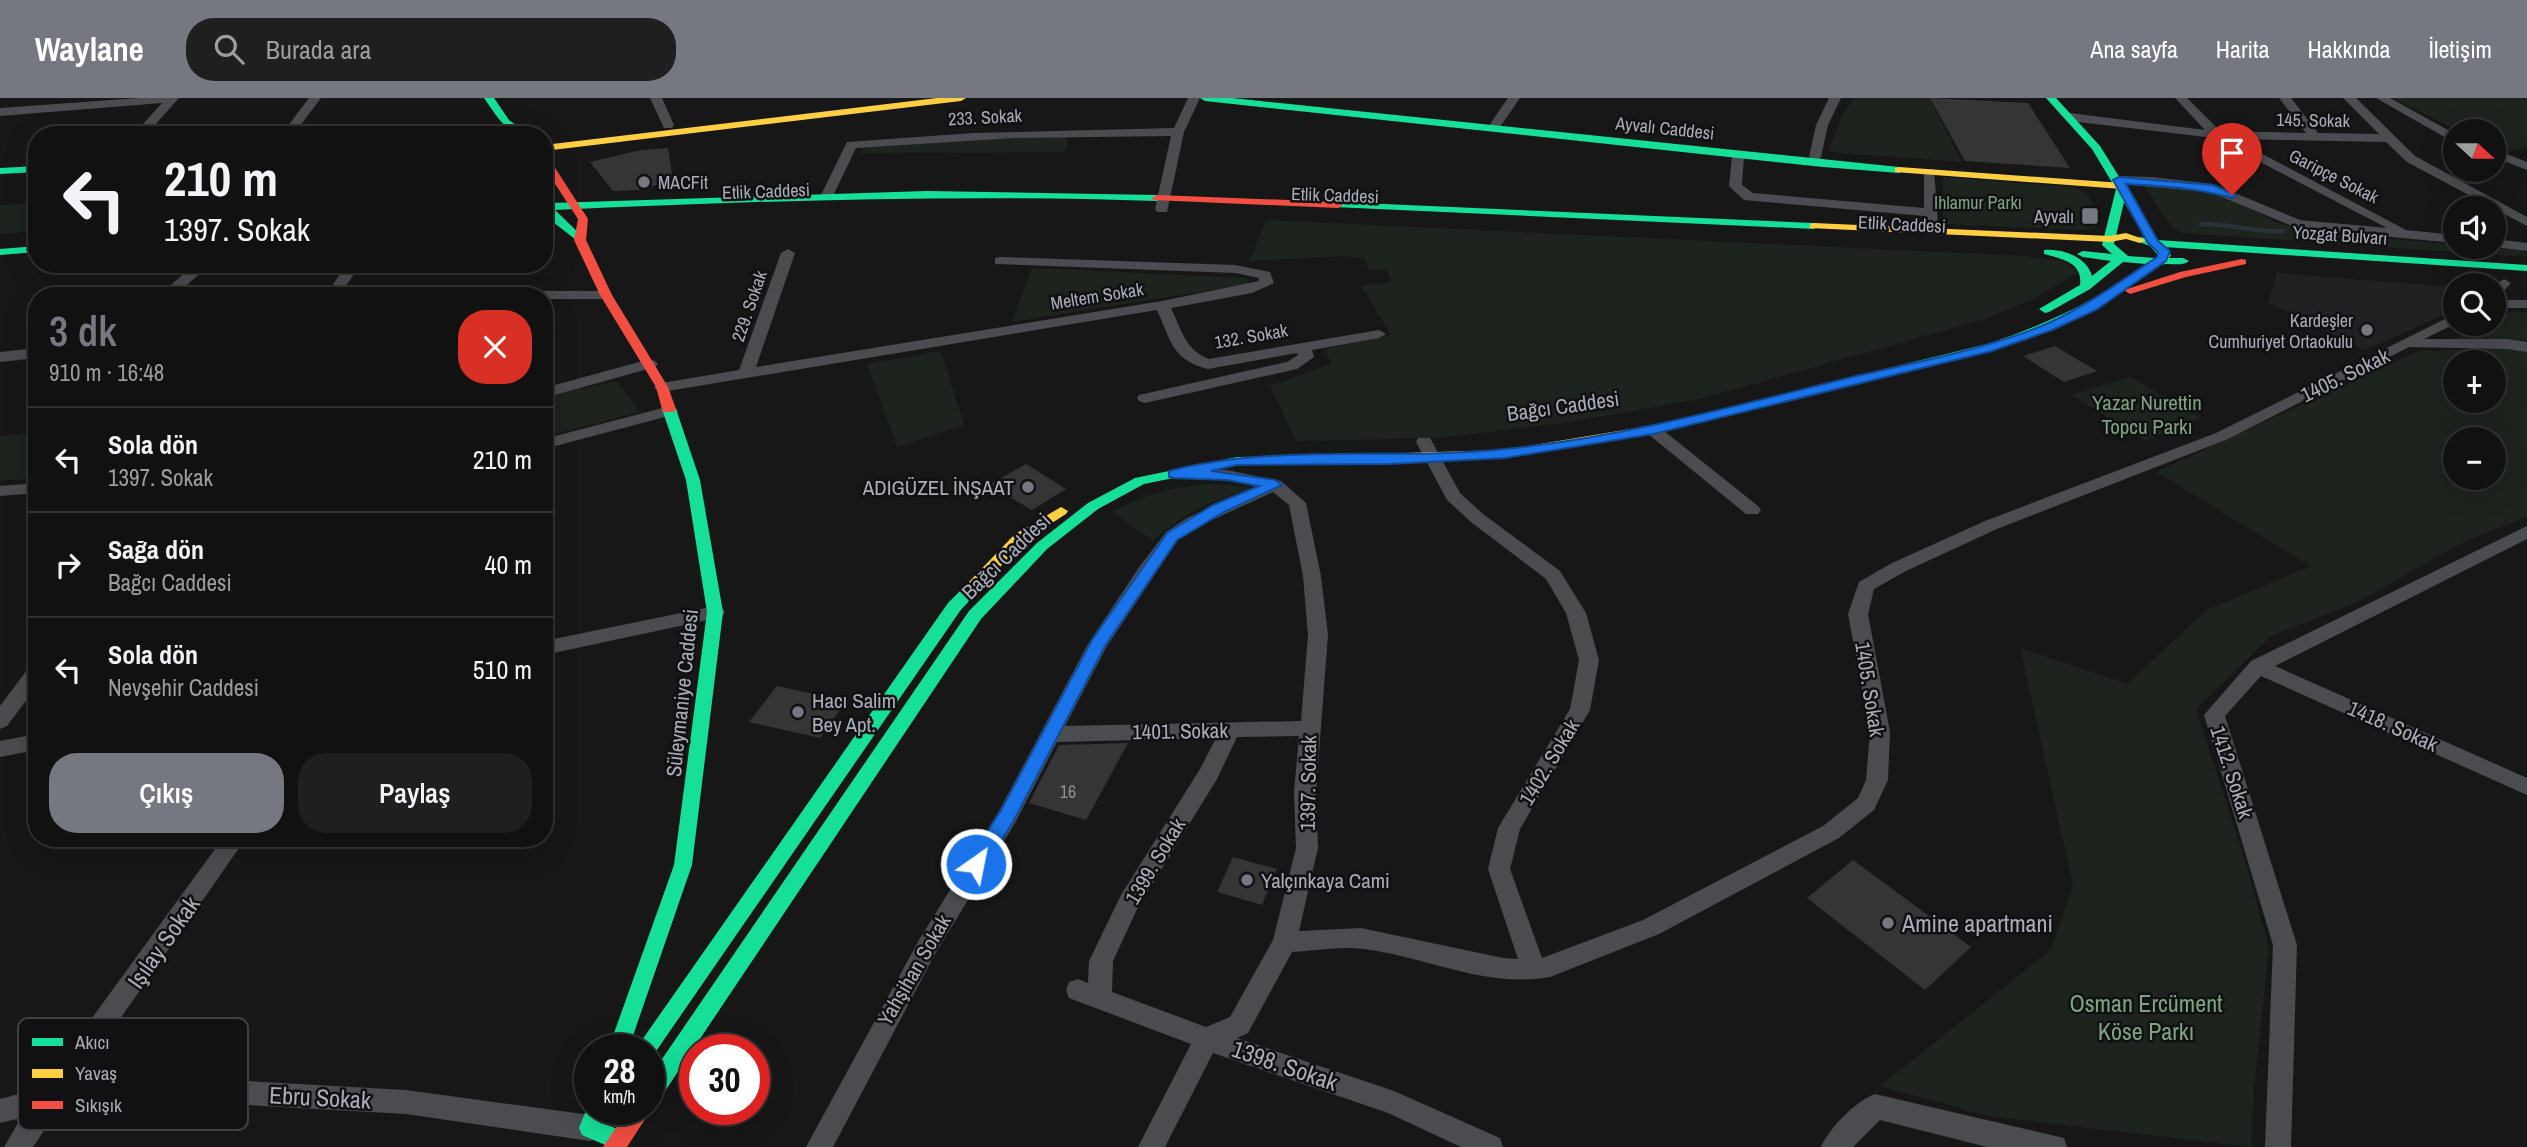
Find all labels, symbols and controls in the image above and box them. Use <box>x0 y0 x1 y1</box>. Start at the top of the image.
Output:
search box <box>186 18 676 81</box>
text: Waylane <box>35 27 144 71</box>
icon: search <box>210 30 248 68</box>
text: Burada ara <box>266 32 371 67</box>
text: Ana sayfa <box>2090 33 2178 65</box>
text: Harita <box>2216 33 2269 65</box>
text: Hakkında <box>2307 33 2391 65</box>
text: İletişim <box>2429 33 2492 65</box>
street label: 233. Sokak <box>947 103 1023 131</box>
street label: 145. Sokak <box>2276 107 2351 133</box>
street label: Ayvalı Caddesi <box>1613 110 1716 146</box>
north arrow <box>2443 119 2506 182</box>
map controls <box>2443 119 2506 490</box>
pin <box>2202 123 2262 195</box>
icon: arrive <box>2213 134 2251 172</box>
street label: Garipçe Sokak <box>2285 143 2384 210</box>
text: 210 m <box>164 145 278 211</box>
icon: left <box>49 154 140 245</box>
place label: MACFit <box>658 170 708 195</box>
marker: MACFit <box>636 174 652 190</box>
street label: Etlik Caddesi <box>722 177 810 205</box>
street label: Etlik Caddesi <box>1291 181 1379 209</box>
park label: Ihlamur Parkı <box>1934 190 2022 215</box>
button: sound <box>2443 196 2506 259</box>
place label: Ayvalı <box>2033 204 2074 229</box>
marker: Ayvalı <box>2080 206 2100 226</box>
text: 1397. Sokak <box>164 208 310 251</box>
street label: Etlik Caddesi <box>1858 209 1946 239</box>
street label: Yozgat Bulvarı <box>2292 219 2388 251</box>
street label: 229. Sokak <box>725 266 773 345</box>
button: search <box>2443 273 2506 336</box>
street label: Meltem Sokak <box>1049 276 1146 316</box>
text: 3 dk <box>49 303 117 359</box>
place label: Kardeşler Cumhuriyet Ortaokulu <box>2209 308 2353 354</box>
button: close <box>458 310 532 384</box>
street label: 132. Sokak <box>1212 317 1290 355</box>
marker: Kardeşler Cumhuriyet Ortaokulu <box>2359 322 2375 338</box>
street label: 1405. Sokak <box>2296 341 2395 409</box>
button: + <box>2443 350 2506 413</box>
text: 910 m · 16:48 <box>49 357 164 388</box>
street label: Bağcı Caddesi <box>1505 384 1621 428</box>
park label: Yazar Nurettin Topcu Parkı <box>2092 388 2202 441</box>
text: Sola dön <box>108 427 198 462</box>
button: − <box>2443 427 2506 490</box>
icon: left <box>49 441 87 479</box>
text: 210 m <box>473 442 532 477</box>
text: 1397. Sokak <box>108 462 213 493</box>
place label: ADIGÜZEL İNŞAAT <box>862 473 1014 502</box>
marker: ADIGÜZEL İNŞAAT <box>1020 479 1036 495</box>
street label: Bağcı Caddesi <box>955 506 1057 606</box>
text: Sağa dön <box>108 532 204 567</box>
icon: right <box>49 546 87 584</box>
text: 40 m <box>485 547 532 582</box>
text: Bağcı Caddesi <box>108 567 232 598</box>
street label: Süleymaniye Caddesi <box>659 608 705 778</box>
text: Sola dön <box>108 637 198 672</box>
street label: 1405. Sokak <box>1848 639 1892 739</box>
icon: left <box>49 651 87 689</box>
text: 510 m <box>473 652 532 687</box>
text: Nevşehir Caddesi <box>108 672 259 703</box>
place label: Hacı Salim Bey Apt. <box>812 686 896 739</box>
street label: 1418. Sokak <box>2343 693 2443 759</box>
marker: Hacı Salim Bey Apt. <box>790 704 806 720</box>
street label: 1402. Sokak <box>1512 713 1586 811</box>
street label: 1401. Sokak <box>1132 716 1228 746</box>
street label: 1412. Sokak <box>2203 722 2261 822</box>
street label: 1397. Sokak <box>1293 735 1323 831</box>
button: Çıkış <box>49 753 284 833</box>
button: Paylaş <box>298 753 532 833</box>
house number: 16 <box>1060 779 1076 804</box>
street label: 1399. Sokak <box>1118 812 1192 910</box>
position arrow <box>939 827 1013 901</box>
place label: Yalçınkaya Cami <box>1261 866 1390 895</box>
marker: Yalçınkaya Cami <box>1239 872 1255 888</box>
street label: Işılay Sokak <box>119 889 207 995</box>
place label: Amine apartmani <box>1901 907 2053 939</box>
street label: Yahşihan Sokak <box>870 909 958 1031</box>
marker: Amine apartmani <box>1880 915 1896 931</box>
park label: Osman Ercüment Köse Parkı <box>2069 987 2223 1047</box>
legend <box>18 1018 248 1130</box>
text: Akıcı <box>74 1029 110 1055</box>
street label: 1398. Sokak <box>1228 1032 1342 1098</box>
speed limit sign: 30 <box>679 1034 770 1125</box>
text: 28 <box>604 1047 635 1094</box>
text: Yavaş <box>75 1060 117 1086</box>
street label: Ebru Sokak <box>268 1078 372 1116</box>
text: km/h <box>604 1084 636 1109</box>
text: Sıkışık <box>75 1092 122 1118</box>

